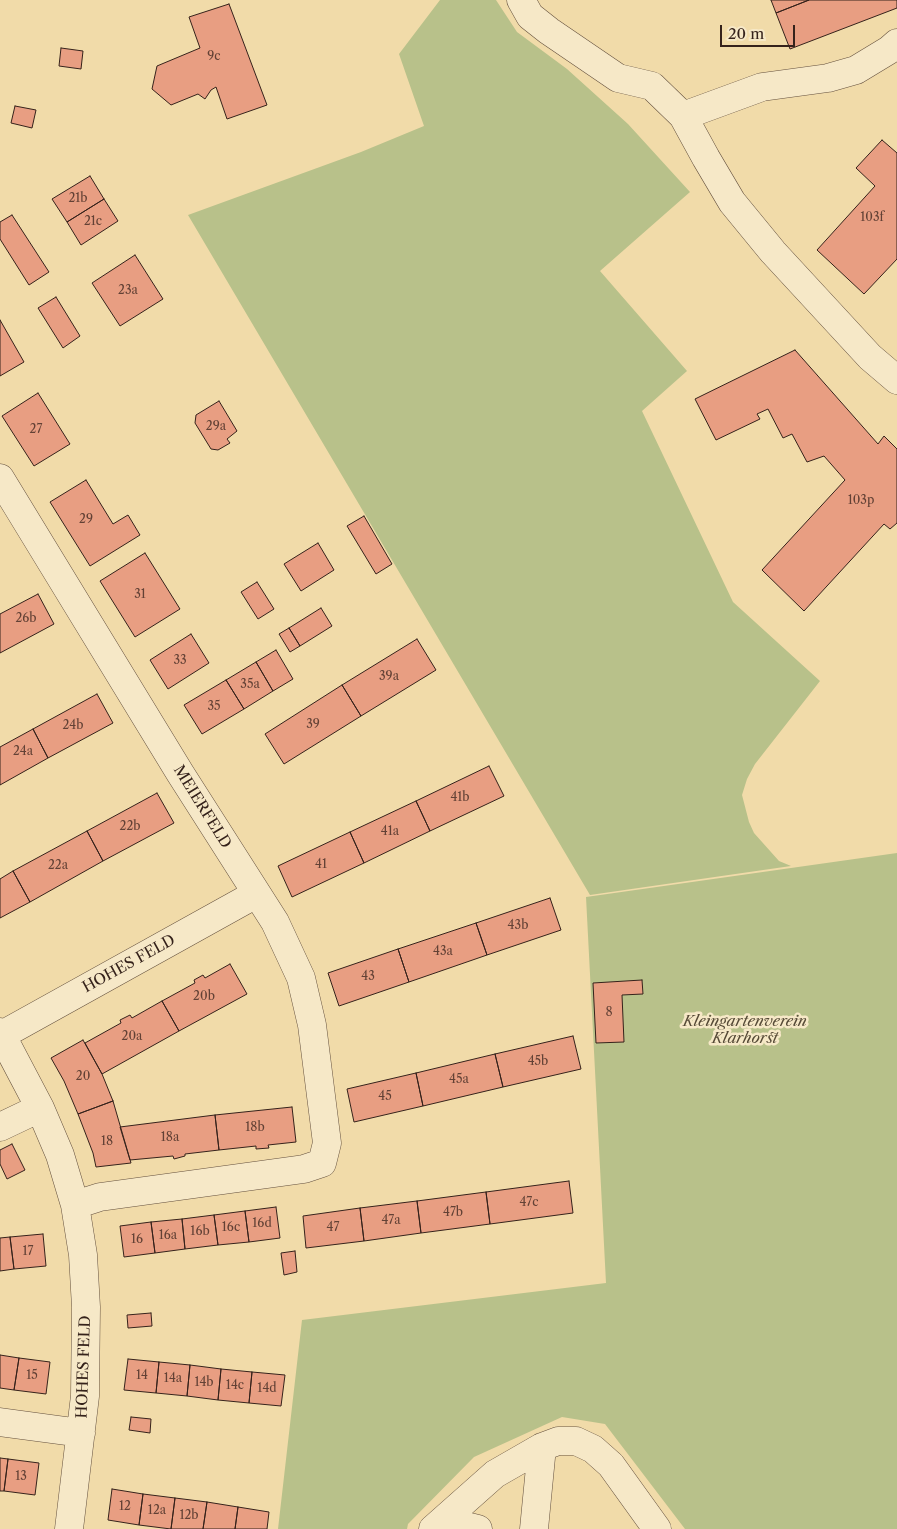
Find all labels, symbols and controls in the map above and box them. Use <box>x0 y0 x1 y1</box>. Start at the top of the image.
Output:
scale bar <box>722 15 797 47</box>
text: 20 m <box>728 24 764 43</box>
house number: 9c <box>207 50 221 64</box>
house number: 21b <box>68 192 88 206</box>
house number: 103f <box>860 211 884 225</box>
house number: 21c <box>84 215 102 229</box>
house number: 23a <box>118 284 138 298</box>
house number: 29a <box>206 420 226 434</box>
house number: 27 <box>30 423 42 437</box>
house number: 103p <box>848 494 874 508</box>
house number: 29 <box>79 513 93 527</box>
house number: 31 <box>134 588 146 602</box>
house number: 26b <box>15 612 37 626</box>
house number: 33 <box>173 654 187 668</box>
house number: 39a <box>379 670 399 684</box>
house number: 35a <box>240 678 260 692</box>
house number: 35 <box>207 700 221 714</box>
house number: 39 <box>306 718 320 732</box>
house number: 24b <box>62 719 84 733</box>
house number: 24a <box>13 745 33 759</box>
street label: MEIERFELD <box>169 762 235 852</box>
house number: 41b <box>450 791 470 805</box>
house number: 22b <box>119 820 141 834</box>
house number: 41a <box>381 825 399 839</box>
house number: 41 <box>315 858 327 872</box>
house number: 22a <box>48 859 68 873</box>
house number: 43b <box>508 919 528 933</box>
street label: HOHES FELD <box>79 931 179 997</box>
house number: 43a <box>433 945 453 959</box>
house number: 43 <box>361 970 375 984</box>
house number: 20b <box>193 990 215 1004</box>
house number: 8 <box>605 1006 613 1020</box>
park label: Kleingartenverein Klarhorst <box>683 1013 807 1048</box>
house number: 20a <box>122 1030 142 1044</box>
house number: 45b <box>528 1055 548 1069</box>
house number: 20 <box>76 1070 90 1084</box>
house number: 45a <box>449 1073 469 1087</box>
house number: 45 <box>378 1090 392 1104</box>
house number: 18b <box>245 1121 265 1135</box>
house number: 18a <box>161 1131 179 1145</box>
house number: 18 <box>101 1135 113 1149</box>
house number: 47c <box>519 1196 539 1210</box>
house number: 47b <box>443 1206 463 1220</box>
house number: 47a <box>381 1214 401 1228</box>
house number: 16d <box>252 1217 272 1231</box>
house number: 16c <box>222 1221 240 1235</box>
house number: 47 <box>327 1221 339 1235</box>
house number: 16b <box>190 1225 210 1239</box>
house number: 16a <box>159 1229 177 1243</box>
house number: 16 <box>131 1233 143 1247</box>
house number: 17 <box>23 1245 33 1259</box>
street label: HOHES FELD <box>73 1315 95 1419</box>
house number: 15 <box>26 1369 38 1383</box>
house number: 14 <box>136 1369 148 1383</box>
house number: 14a <box>164 1372 182 1386</box>
house number: 14b <box>194 1376 214 1390</box>
house number: 14c <box>226 1379 244 1393</box>
house number: 14d <box>257 1382 277 1396</box>
house number: 13 <box>15 1470 27 1484</box>
house number: 12 <box>119 1500 131 1514</box>
house number: 12a <box>148 1504 166 1518</box>
house number: 12b <box>179 1509 199 1523</box>

